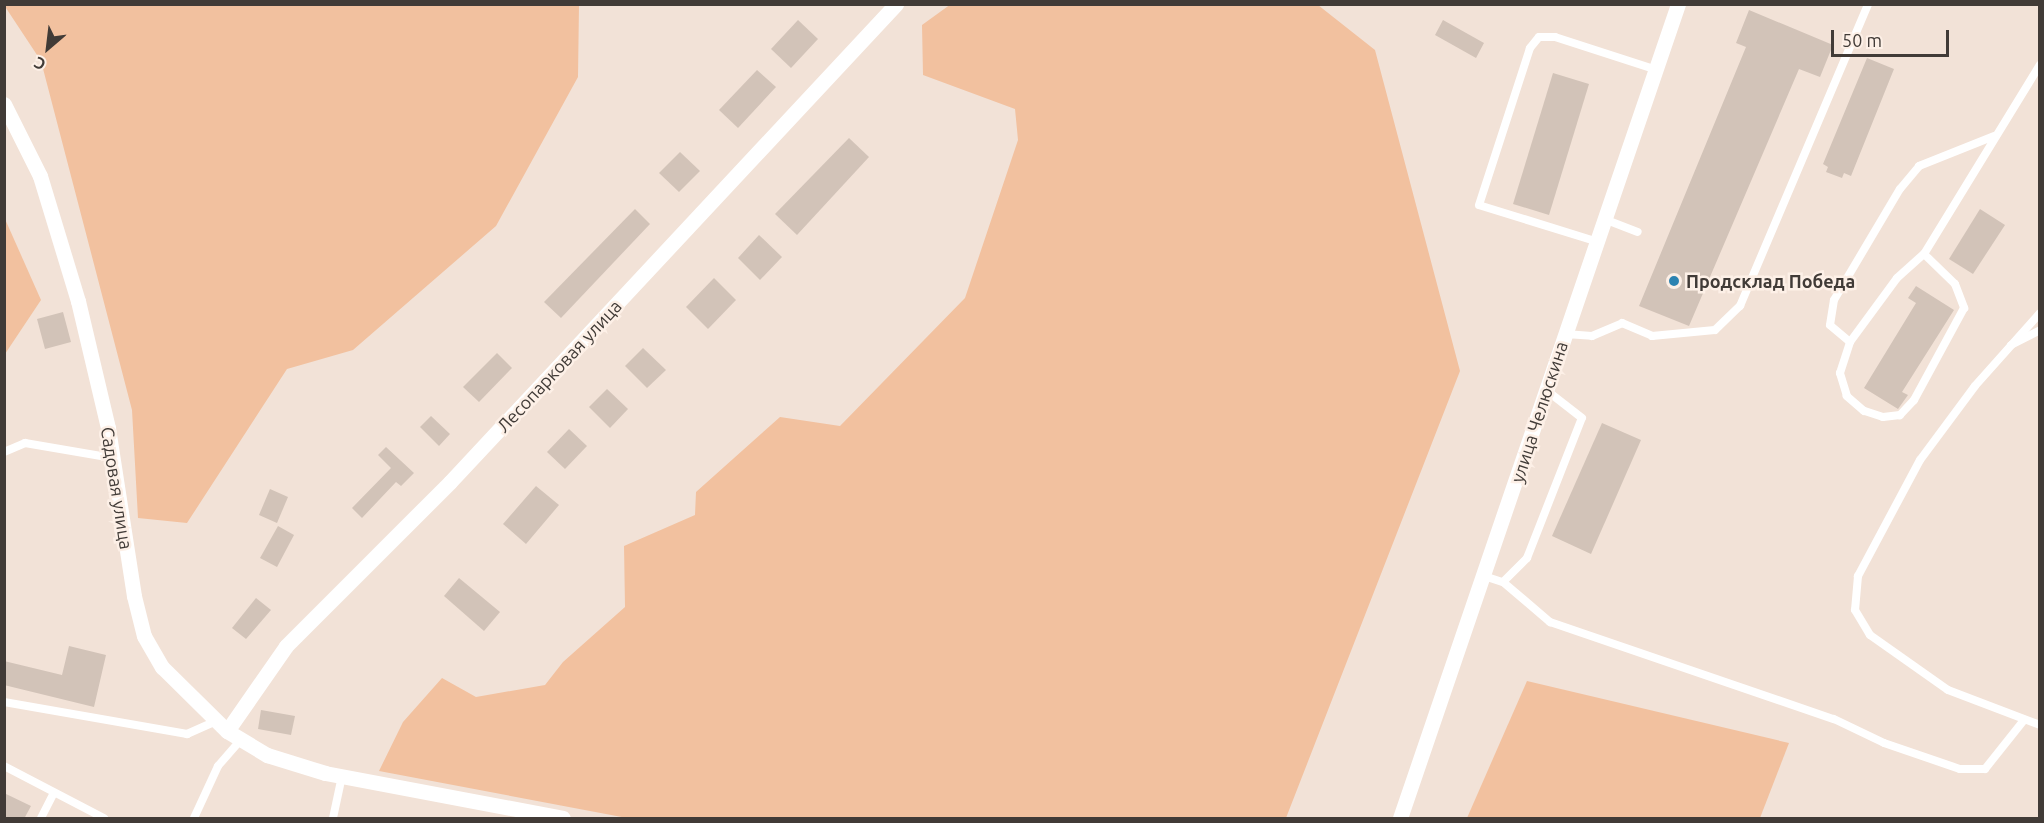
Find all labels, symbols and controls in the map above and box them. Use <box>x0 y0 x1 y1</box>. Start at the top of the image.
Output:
north arrow <box>18 18 78 78</box>
scale bar <box>1834 18 1952 56</box>
text: 50 m <box>1842 30 1882 50</box>
text: С <box>31 54 48 74</box>
place label: Продсклад Победа <box>1686 270 1855 292</box>
marker: Продсклад Победа <box>1667 274 1681 288</box>
street label: Лесопарковая улица <box>492 295 626 437</box>
street label: улица Челюскина <box>1506 339 1572 485</box>
street label: Садовая улица <box>97 425 137 551</box>

